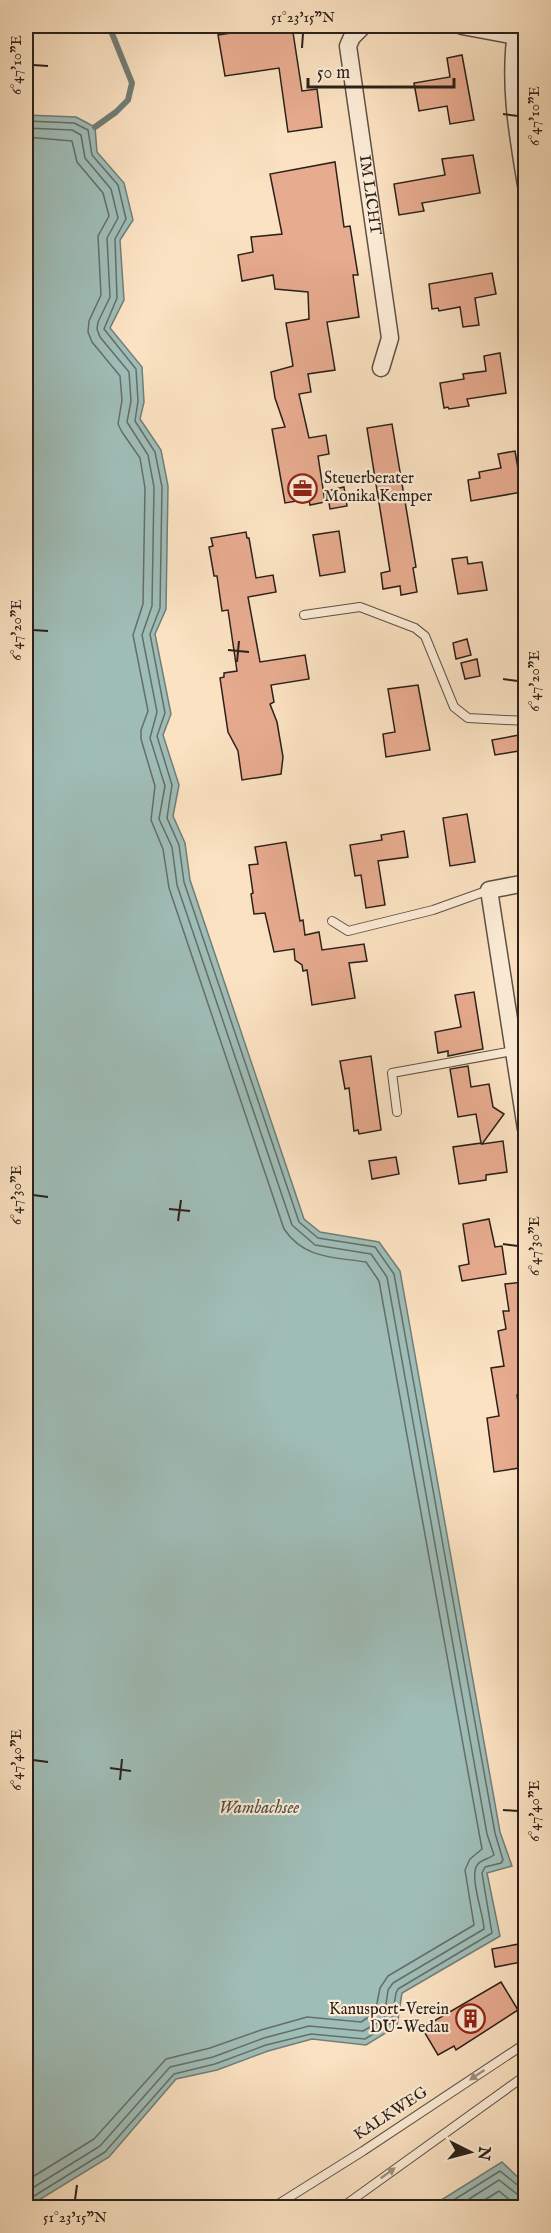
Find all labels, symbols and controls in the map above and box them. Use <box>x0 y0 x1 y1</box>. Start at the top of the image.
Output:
text: 51°23'15"N <box>271 8 335 27</box>
text: 6°47'10"E <box>7 35 26 95</box>
scale bar <box>308 51 454 89</box>
text: 50 m <box>317 62 350 85</box>
text: 6°47'10"E <box>525 86 544 146</box>
street label: IM LICHT <box>354 154 385 237</box>
place label: Steuerberater Monika Kemper <box>324 469 433 507</box>
office icon: Steuerberater Monika Kemper <box>287 472 319 504</box>
text: 6°47'20"E <box>7 599 26 661</box>
text: 6°47'20"E <box>525 650 544 712</box>
text: 6°47'30"E <box>7 1165 26 1225</box>
text: 6°47'30"E <box>525 1216 544 1276</box>
text: 6°47'40"E <box>7 1729 26 1791</box>
text: 6°47'40"E <box>525 1780 544 1842</box>
water label: Wambachsee <box>219 1797 299 1820</box>
place label: Kanusport-Verein DU-Wedau <box>329 2000 449 2038</box>
building icon: Kanusport-Verein DU-Wedau <box>454 2003 486 2035</box>
one-way arrow <box>469 2070 485 2081</box>
street label: KALKWEG <box>350 2083 432 2145</box>
north arrow <box>440 2122 500 2182</box>
text: N <box>472 2144 494 2161</box>
one-way arrow <box>381 2168 396 2180</box>
text: 51°23'15"N <box>43 2208 107 2227</box>

